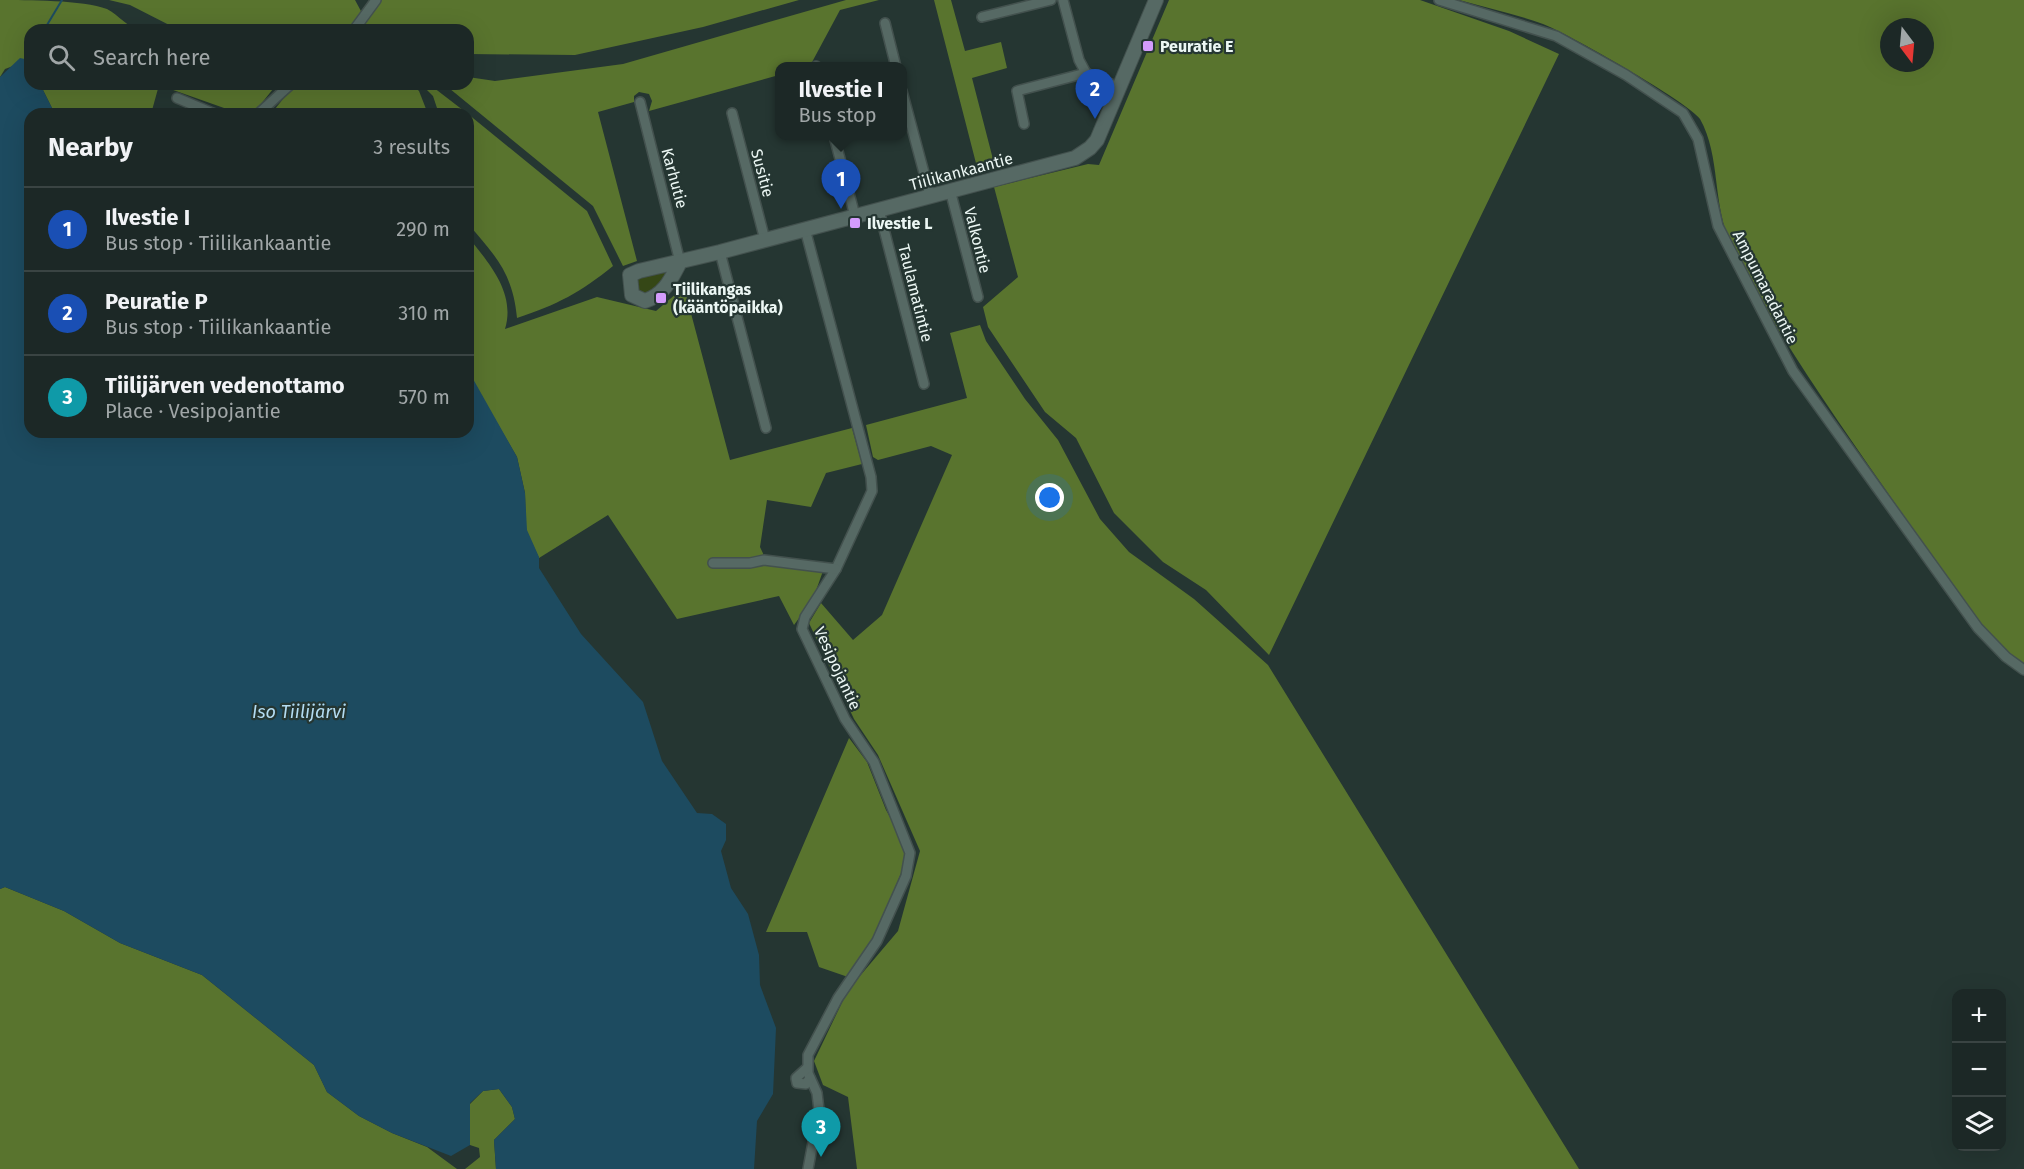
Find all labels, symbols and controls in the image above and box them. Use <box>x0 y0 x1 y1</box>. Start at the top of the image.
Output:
north arrow <box>1880 18 1934 72</box>
search box <box>24 24 474 90</box>
place label: Peuratie E <box>1160 37 1233 56</box>
marker: Peuratie E <box>1141 39 1155 53</box>
icon: search <box>45 41 78 74</box>
text: Search here <box>93 44 211 71</box>
popup <box>775 62 907 140</box>
pin: 2 <box>1076 70 1114 119</box>
text: Ilvestie I <box>798 76 884 103</box>
text: Bus stop <box>798 103 877 127</box>
text: Nearby <box>48 132 133 163</box>
text: 3 results <box>373 135 450 159</box>
street label: Karhutie <box>657 146 692 210</box>
street label: Susitie <box>747 147 778 199</box>
street label: Tiilikankaantie <box>907 149 1015 194</box>
pin: 1 <box>822 160 860 209</box>
text: Ilvestie I <box>105 204 190 231</box>
street label: Valkontie <box>960 205 995 275</box>
place label: Ilvestie L <box>867 214 932 233</box>
marker: Ilvestie L <box>848 216 862 230</box>
text: 1 <box>63 217 72 241</box>
text: 290 m <box>396 217 450 241</box>
street label: Ampumaradantie <box>1729 227 1802 347</box>
text: Bus stop · Tiilikankaantie <box>105 231 331 255</box>
street label: Taulamatintie <box>894 242 937 344</box>
place label: Tiilikangas (kääntöpaikka) <box>673 280 783 317</box>
text: Peuratie P <box>105 288 208 315</box>
marker: Tiilikangas (kääntöpaikka) <box>654 291 668 305</box>
text: 2 <box>62 301 73 325</box>
text: 310 m <box>398 301 450 325</box>
text: Bus stop · Tiilikankaantie <box>105 315 331 339</box>
text: Tiilijärven vedenottamo <box>105 372 345 399</box>
text: 3 <box>62 385 73 409</box>
text: 570 m <box>398 385 450 409</box>
text: Place · Vesipojantie <box>105 399 281 423</box>
your location <box>1035 483 1064 512</box>
street label: Vesipojantie <box>810 624 865 713</box>
water label: Iso Tiilijärvi <box>252 701 346 723</box>
map controls <box>1952 989 2006 1151</box>
button: + <box>1952 989 2006 1043</box>
button: − <box>1952 1043 2006 1097</box>
button: layers <box>1952 1097 2006 1151</box>
pin: 3 <box>802 1108 840 1157</box>

